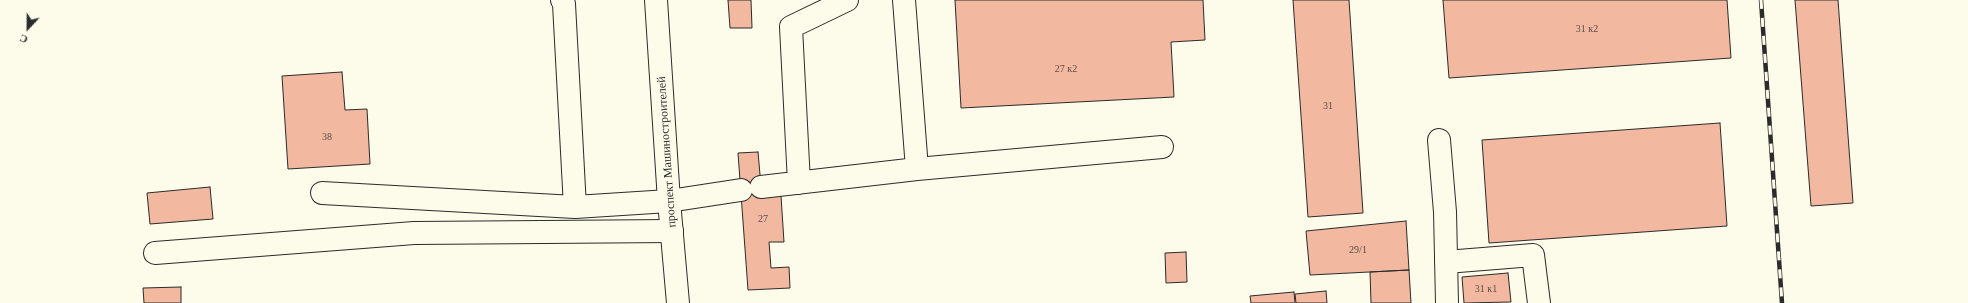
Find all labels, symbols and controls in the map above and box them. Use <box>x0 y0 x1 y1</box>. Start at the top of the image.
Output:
north arrow <box>8 8 48 48</box>
house number: 31 к2 <box>1576 23 1598 35</box>
text: С <box>18 32 29 46</box>
house number: 27 к2 <box>1055 63 1077 75</box>
street label: проспект Машиностроителей <box>655 76 679 228</box>
house number: 31 <box>1323 100 1333 112</box>
house number: 38 <box>322 131 332 143</box>
house number: 27 <box>758 213 768 225</box>
house number: 29/1 <box>1349 244 1367 256</box>
house number: 31 к1 <box>1475 283 1497 295</box>

